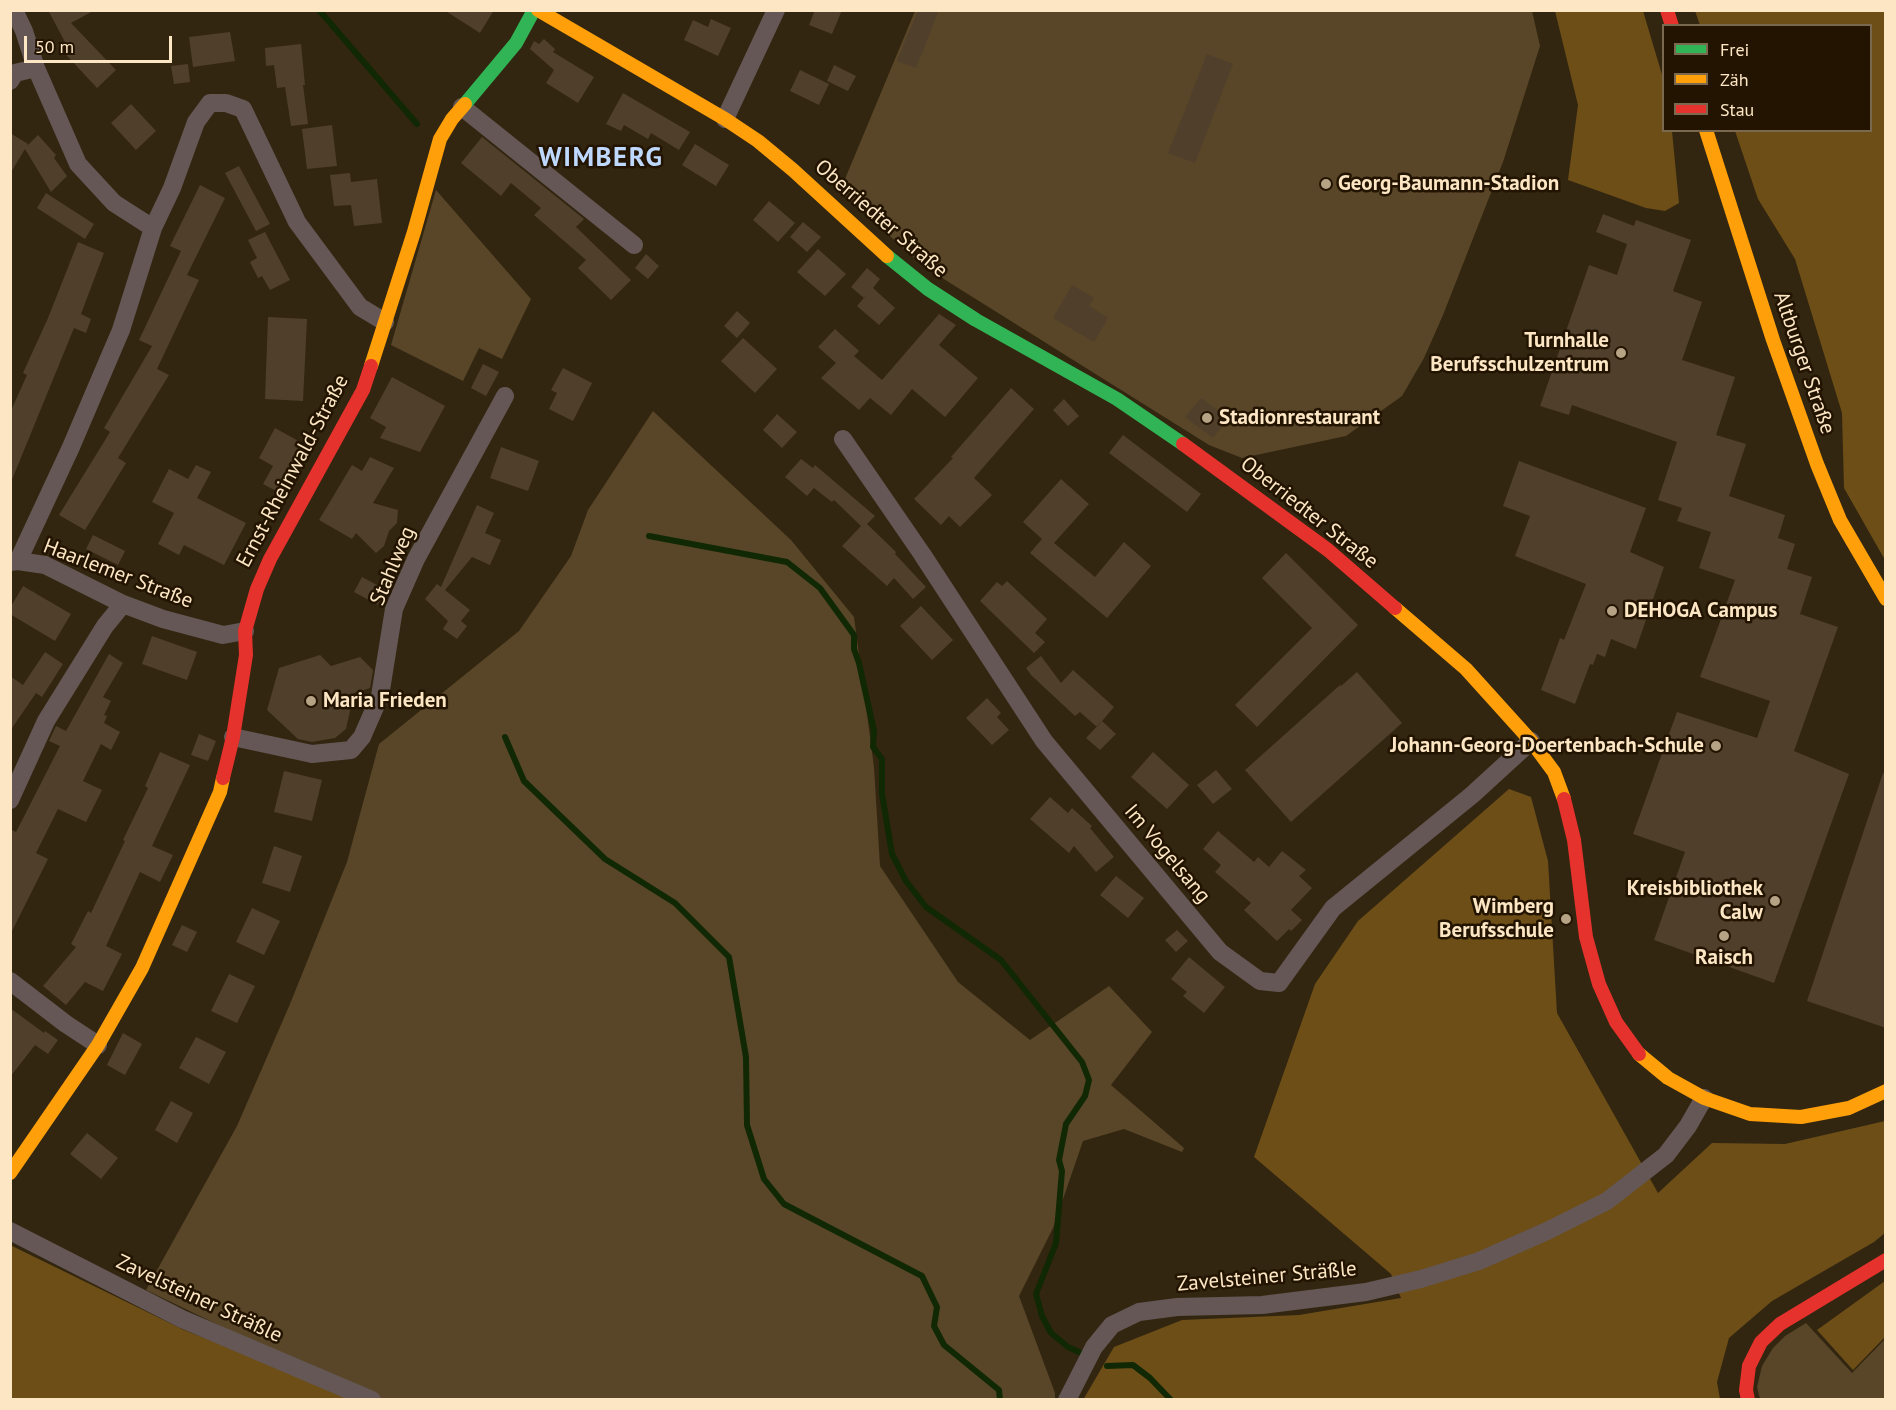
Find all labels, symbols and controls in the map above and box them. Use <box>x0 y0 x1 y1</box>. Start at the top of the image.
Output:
scale bar <box>27 24 176 62</box>
legend <box>1662 24 1872 132</box>
text: 50 m <box>35 35 74 58</box>
text: Frei <box>1720 38 1749 61</box>
text: Zäh <box>1720 68 1749 91</box>
text: Stau <box>1720 98 1754 121</box>
district label: WIMBERG <box>539 142 663 174</box>
street label: Oberriedter Straße <box>810 155 952 283</box>
place label: Georg-Baumann-Stadion <box>1338 171 1559 197</box>
marker: Georg-Baumann-Stadion <box>1319 177 1333 191</box>
street label: Altburger Straße <box>1768 288 1840 438</box>
place label: Turnhalle Berufsschulzentrum <box>1430 328 1609 378</box>
marker: Turnhalle Berufsschulzentrum <box>1614 346 1628 360</box>
street label: Ernst-Rheinwald-Straße <box>232 370 354 572</box>
place label: Stadionrestaurant <box>1219 405 1380 431</box>
marker: Stadionrestaurant <box>1200 411 1214 425</box>
street label: Oberriedter Straße <box>1235 452 1383 574</box>
street label: Stahlweg <box>365 523 421 609</box>
street label: Haarlemer Straße <box>40 534 196 614</box>
place label: DEHOGA Campus <box>1624 598 1777 624</box>
marker: DEHOGA Campus <box>1605 604 1619 618</box>
place label: Maria Frieden <box>323 688 447 714</box>
marker: Maria Frieden <box>304 694 318 708</box>
place label: Johann-Georg-Doertenbach-Schule <box>1390 733 1704 759</box>
marker: Johann-Georg-Doertenbach-Schule <box>1709 739 1723 753</box>
street label: Im Vogelsang <box>1119 800 1215 908</box>
place label: Kreisbibliothek Calw <box>1627 876 1763 926</box>
place label: Wimberg Berufsschule <box>1439 894 1554 944</box>
marker: Kreisbibliothek Calw <box>1768 894 1782 908</box>
marker: Wimberg Berufsschule <box>1559 912 1573 926</box>
marker: Raisch <box>1717 929 1731 943</box>
place label: Raisch <box>1695 945 1753 971</box>
street label: Zavelsteiner Sträßle <box>112 1250 286 1348</box>
street label: Zavelsteiner Sträßle <box>1176 1257 1358 1297</box>

